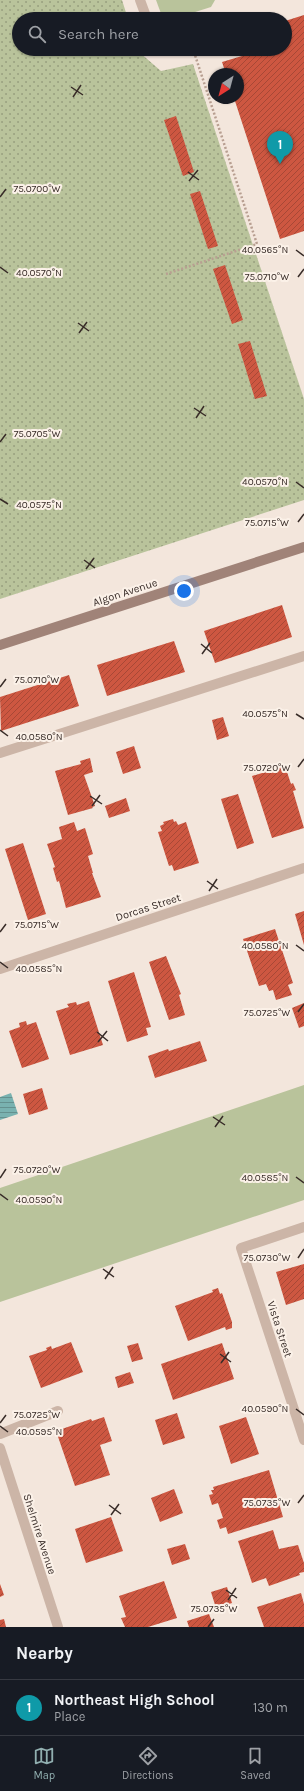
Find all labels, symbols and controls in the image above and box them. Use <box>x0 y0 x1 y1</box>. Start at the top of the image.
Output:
search box <box>12 12 292 56</box>
icon: search <box>26 23 48 45</box>
text: Search here <box>58 25 139 43</box>
north arrow <box>208 68 244 104</box>
pin: 1 <box>267 131 293 164</box>
text: 75.0700°W <box>14 183 61 195</box>
text: 40.0565°N <box>242 244 288 256</box>
text: 40.0570°N <box>16 267 62 279</box>
text: 75.0710°W <box>245 271 289 283</box>
text: 75.0705°W <box>14 428 60 440</box>
text: 40.0570°N <box>242 476 288 488</box>
text: 40.0575°N <box>16 499 62 511</box>
text: 75.0715°W <box>245 517 289 529</box>
street label: Algon Avenue <box>91 576 159 609</box>
your location <box>174 581 194 601</box>
text: 75.0710°W <box>15 674 59 686</box>
text: 40.0575°N <box>242 708 288 720</box>
text: 40.0580°N <box>15 731 63 743</box>
text: 75.0720°W <box>244 762 290 774</box>
street label: Dorcas Street <box>114 891 182 924</box>
text: 75.0715°W <box>15 919 59 931</box>
text: 40.0580°N <box>241 940 289 952</box>
text: 40.0585°N <box>16 963 62 975</box>
text: 75.0725°W <box>244 1007 290 1019</box>
text: 75.0720°W <box>14 1164 60 1176</box>
text: 40.0585°N <box>242 1172 288 1184</box>
text: 40.0590°N <box>16 1194 62 1206</box>
text: 75.0730°W <box>244 1252 291 1264</box>
street label: Vista Street <box>264 1299 295 1359</box>
text: 40.0590°N <box>242 1403 288 1415</box>
text: 75.0725°W <box>14 1409 60 1421</box>
text: 40.0595°N <box>16 1426 62 1438</box>
street label: Shelmire Avenue <box>20 1492 59 1576</box>
text: 75.0735°W <box>244 1497 290 1509</box>
text: 75.0735°W <box>191 1603 237 1615</box>
text: Nearby <box>16 1643 73 1663</box>
text: Northeast High School <box>54 1691 215 1709</box>
text: 1 <box>27 1700 31 1715</box>
text: 130 m <box>253 1700 288 1715</box>
text: Place <box>54 1709 85 1724</box>
tab: Map <box>33 1745 55 1782</box>
tab: Directions <box>122 1745 174 1782</box>
tab: Saved <box>240 1745 271 1782</box>

